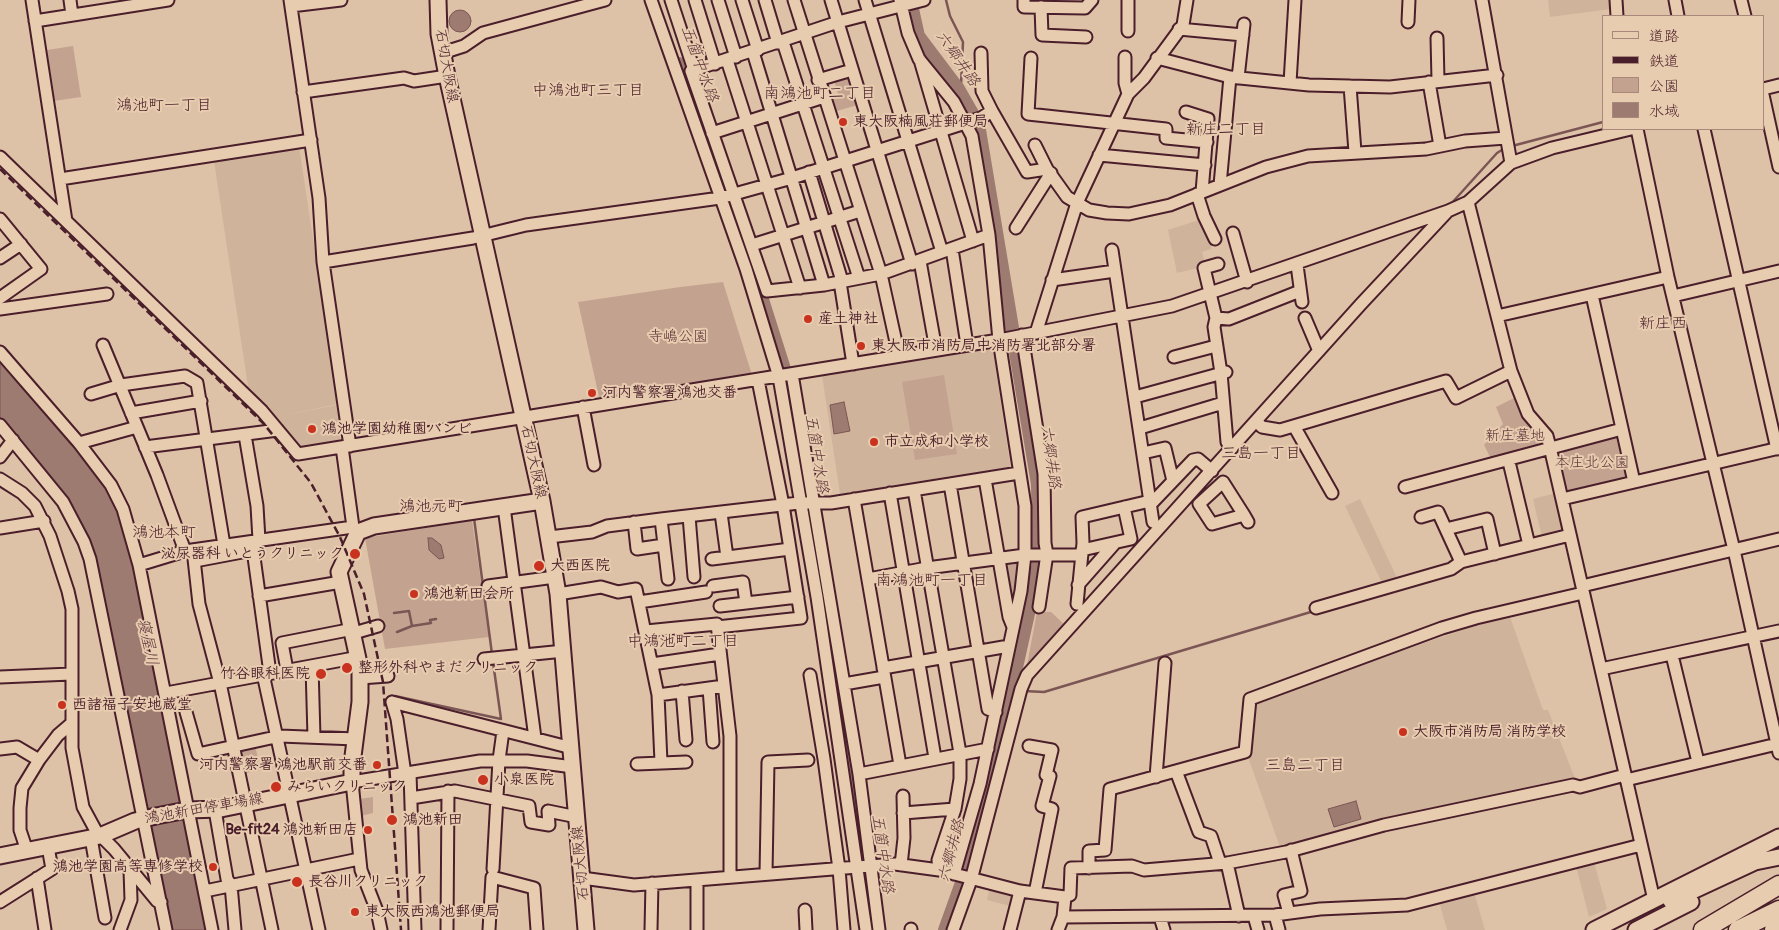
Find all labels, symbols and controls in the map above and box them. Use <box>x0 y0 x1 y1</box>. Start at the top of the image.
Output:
legend <box>1602 15 1764 130</box>
water label: 五箇中水路 <box>676 23 722 105</box>
water label: 六郷井路 <box>931 27 983 91</box>
text: 道路 <box>1649 27 1679 46</box>
street label: 石切大阪線 <box>431 28 461 104</box>
text: 鉄道 <box>1649 52 1679 71</box>
text: 公園 <box>1649 77 1679 96</box>
district label: 中鴻池町三丁目 <box>532 81 644 101</box>
district label: 南鴻池町二丁目 <box>764 84 876 104</box>
district label: 鴻池町一丁目 <box>116 96 212 116</box>
text: 水域 <box>1649 102 1679 121</box>
place label: 東大阪楠風荘郵便局 <box>853 113 988 131</box>
marker: 東大阪楠風荘郵便局 <box>837 116 849 128</box>
district label: 新庄二丁目 <box>1186 120 1266 140</box>
place label: 産土神社 <box>818 310 878 328</box>
marker: 産土神社 <box>802 313 814 325</box>
district label: 新庄西 <box>1639 314 1687 334</box>
park label: 寺嶋公園 <box>648 328 708 346</box>
place label: 東大阪市消防局中消防署北部分署 <box>871 337 1096 355</box>
marker: 東大阪市消防局中消防署北部分署 <box>855 340 867 352</box>
place label: 河内警察署鴻池交番 <box>602 384 737 402</box>
marker: 河内警察署鴻池交番 <box>586 387 598 399</box>
water label: 五箇中水路 <box>800 413 832 495</box>
place label: 鴻池学園幼稚園バンビ <box>322 420 472 438</box>
marker: 鴻池学園幼稚園バンビ <box>306 423 318 435</box>
street label: 石切大阪線 <box>516 423 550 501</box>
water label: 六郷井路 <box>1036 424 1064 490</box>
park label: 新庄墓地 <box>1485 427 1545 445</box>
place label: 市立成和小学校 <box>884 433 989 451</box>
marker: 市立成和小学校 <box>868 436 880 448</box>
district label: 三島一丁目 <box>1221 444 1301 464</box>
park label: 本庄北公園 <box>1555 454 1629 472</box>
district label: 鴻池元町 <box>399 497 463 517</box>
district label: 鴻池本町 <box>132 523 196 543</box>
place label: 泌尿器科 いとうクリニック <box>161 545 344 563</box>
marker: 泌尿器科 いとうクリニック <box>348 547 362 561</box>
place label: 大西医院 <box>550 557 610 575</box>
marker: 大西医院 <box>532 559 546 573</box>
district label: 南鴻池町一丁目 <box>876 571 988 591</box>
place label: 鴻池新田会所 <box>424 585 514 603</box>
marker: 鴻池新田会所 <box>408 588 420 600</box>
water label: 寝屋川 <box>133 617 161 667</box>
district label: 中鴻池町二丁目 <box>627 632 739 652</box>
place label: 整形外科やまだクリニック <box>358 659 538 677</box>
marker: 整形外科やまだクリニック <box>340 661 354 675</box>
place label: 竹谷眼科医院 <box>220 665 310 683</box>
marker: 竹谷眼科医院 <box>314 667 328 681</box>
place label: 西諸福子安地蔵堂 <box>72 696 192 714</box>
marker: 西諸福子安地蔵堂 <box>56 699 68 711</box>
place label: 大阪市消防局 消防学校 <box>1413 723 1566 741</box>
marker: 大阪市消防局 消防学校 <box>1397 726 1409 738</box>
place label: 河内警察署 鴻池駅前交番 <box>199 756 367 774</box>
district label: 三島二丁目 <box>1265 756 1345 776</box>
marker: 河内警察署 鴻池駅前交番 <box>371 759 383 771</box>
place label: 小泉医院 <box>494 771 554 789</box>
marker: 小泉医院 <box>476 773 490 787</box>
place label: みらいクリニック <box>287 778 407 796</box>
marker: みらいクリニック <box>269 780 283 794</box>
street label: 鴻池新田停車場線 <box>143 790 265 828</box>
place label: 鴻池新田 <box>403 811 463 829</box>
marker: 鴻池新田 <box>385 813 399 827</box>
water label: 五箇中水路 <box>867 813 897 895</box>
water label: 六郷井路 <box>934 818 970 884</box>
place label: Be-fit24 鴻池新田店 <box>226 821 358 839</box>
marker: Be-fit24 鴻池新田店 <box>362 824 374 836</box>
street label: 石切大阪線 <box>569 825 593 901</box>
place label: 鴻池学園高等専修学校 <box>53 858 203 876</box>
marker: 鴻池学園高等専修学校 <box>207 861 219 873</box>
place label: 長谷川クリニック <box>308 873 428 891</box>
marker: 長谷川クリニック <box>290 875 304 889</box>
place label: 東大阪西鴻池郵便局 <box>365 903 500 921</box>
marker: 東大阪西鴻池郵便局 <box>349 906 361 918</box>

